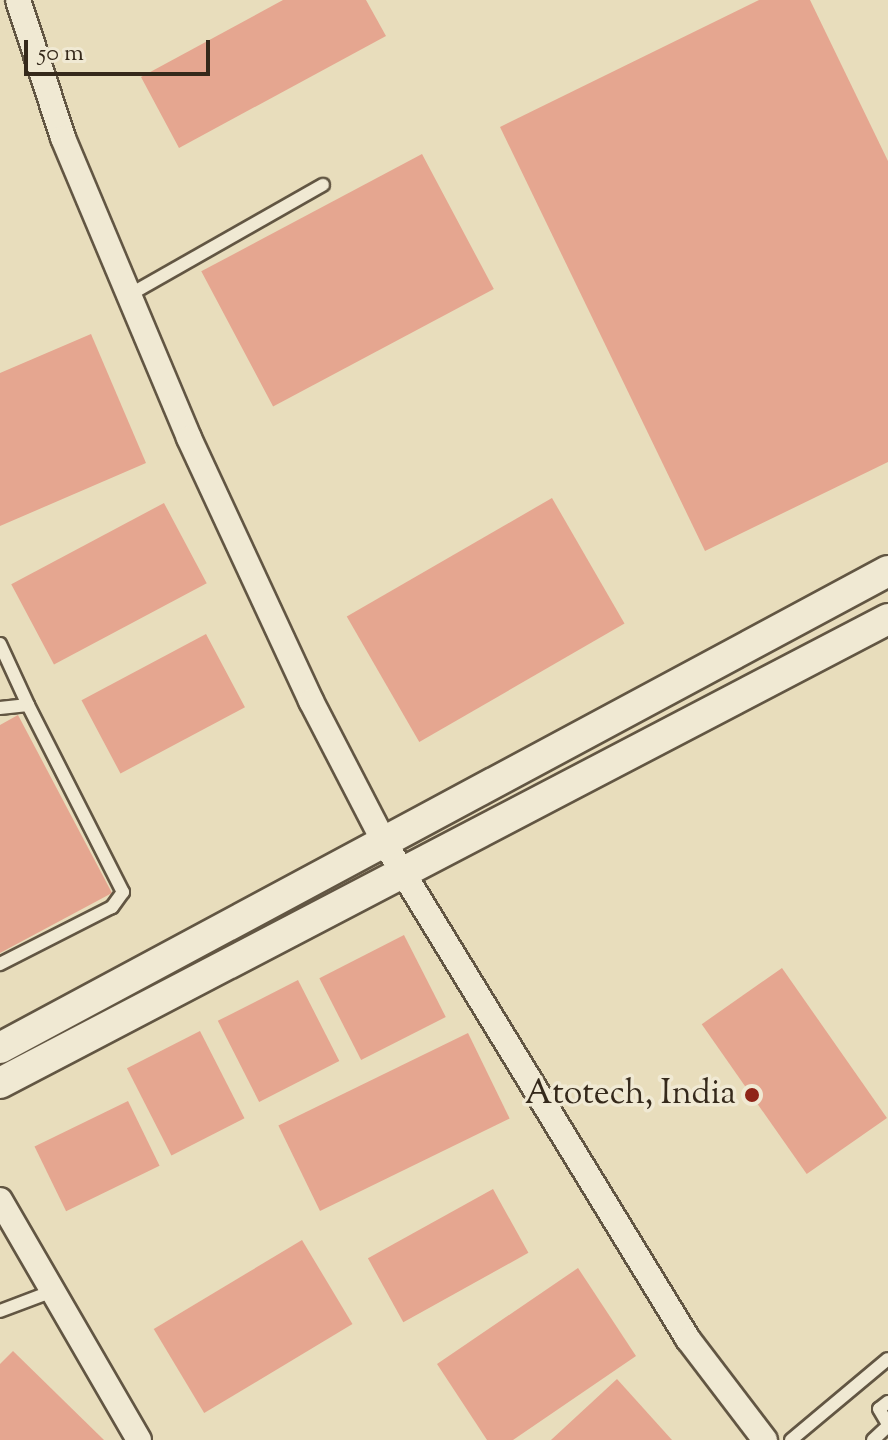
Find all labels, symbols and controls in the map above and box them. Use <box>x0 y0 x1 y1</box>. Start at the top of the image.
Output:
scale bar <box>28 24 214 74</box>
text: 50 m <box>38 37 84 71</box>
place label: Atotech, India <box>525 1075 736 1115</box>
marker: Atotech, India <box>743 1086 761 1104</box>

